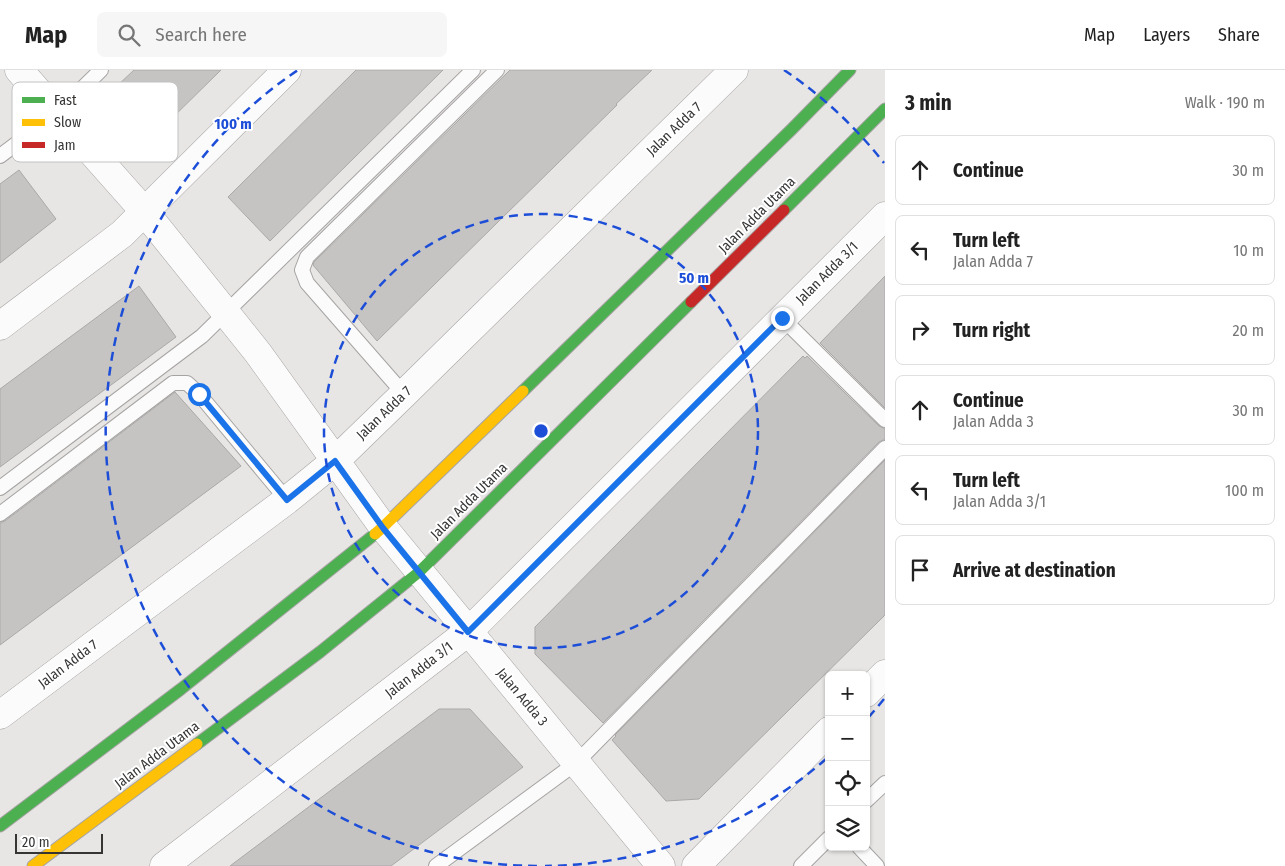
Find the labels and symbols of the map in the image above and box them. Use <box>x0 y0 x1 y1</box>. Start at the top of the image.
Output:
legend <box>12 82 178 162</box>
text: Fast <box>54 92 77 109</box>
street label: Jalan Adda 7 <box>643 98 705 159</box>
text: Slow <box>54 114 81 131</box>
text: 100 m <box>214 115 252 133</box>
text: Jam <box>54 137 75 154</box>
street label: Jalan Adda Utama <box>715 173 799 257</box>
street label: Jalan Adda 3/1 <box>792 238 862 308</box>
text: 50 m <box>679 269 709 287</box>
route end <box>771 307 794 330</box>
street label: Jalan Adda 7 <box>353 382 415 443</box>
route start <box>188 383 211 406</box>
centre of rings <box>532 422 550 440</box>
street label: Jalan Adda Utama <box>427 459 511 543</box>
street label: Jalan Adda 7 <box>35 636 101 692</box>
street label: Jalan Adda 3/1 <box>382 638 456 702</box>
street label: Jalan Adda 3 <box>493 665 551 729</box>
street label: Jalan Adda Utama <box>111 718 203 792</box>
scale bar <box>15 831 102 854</box>

